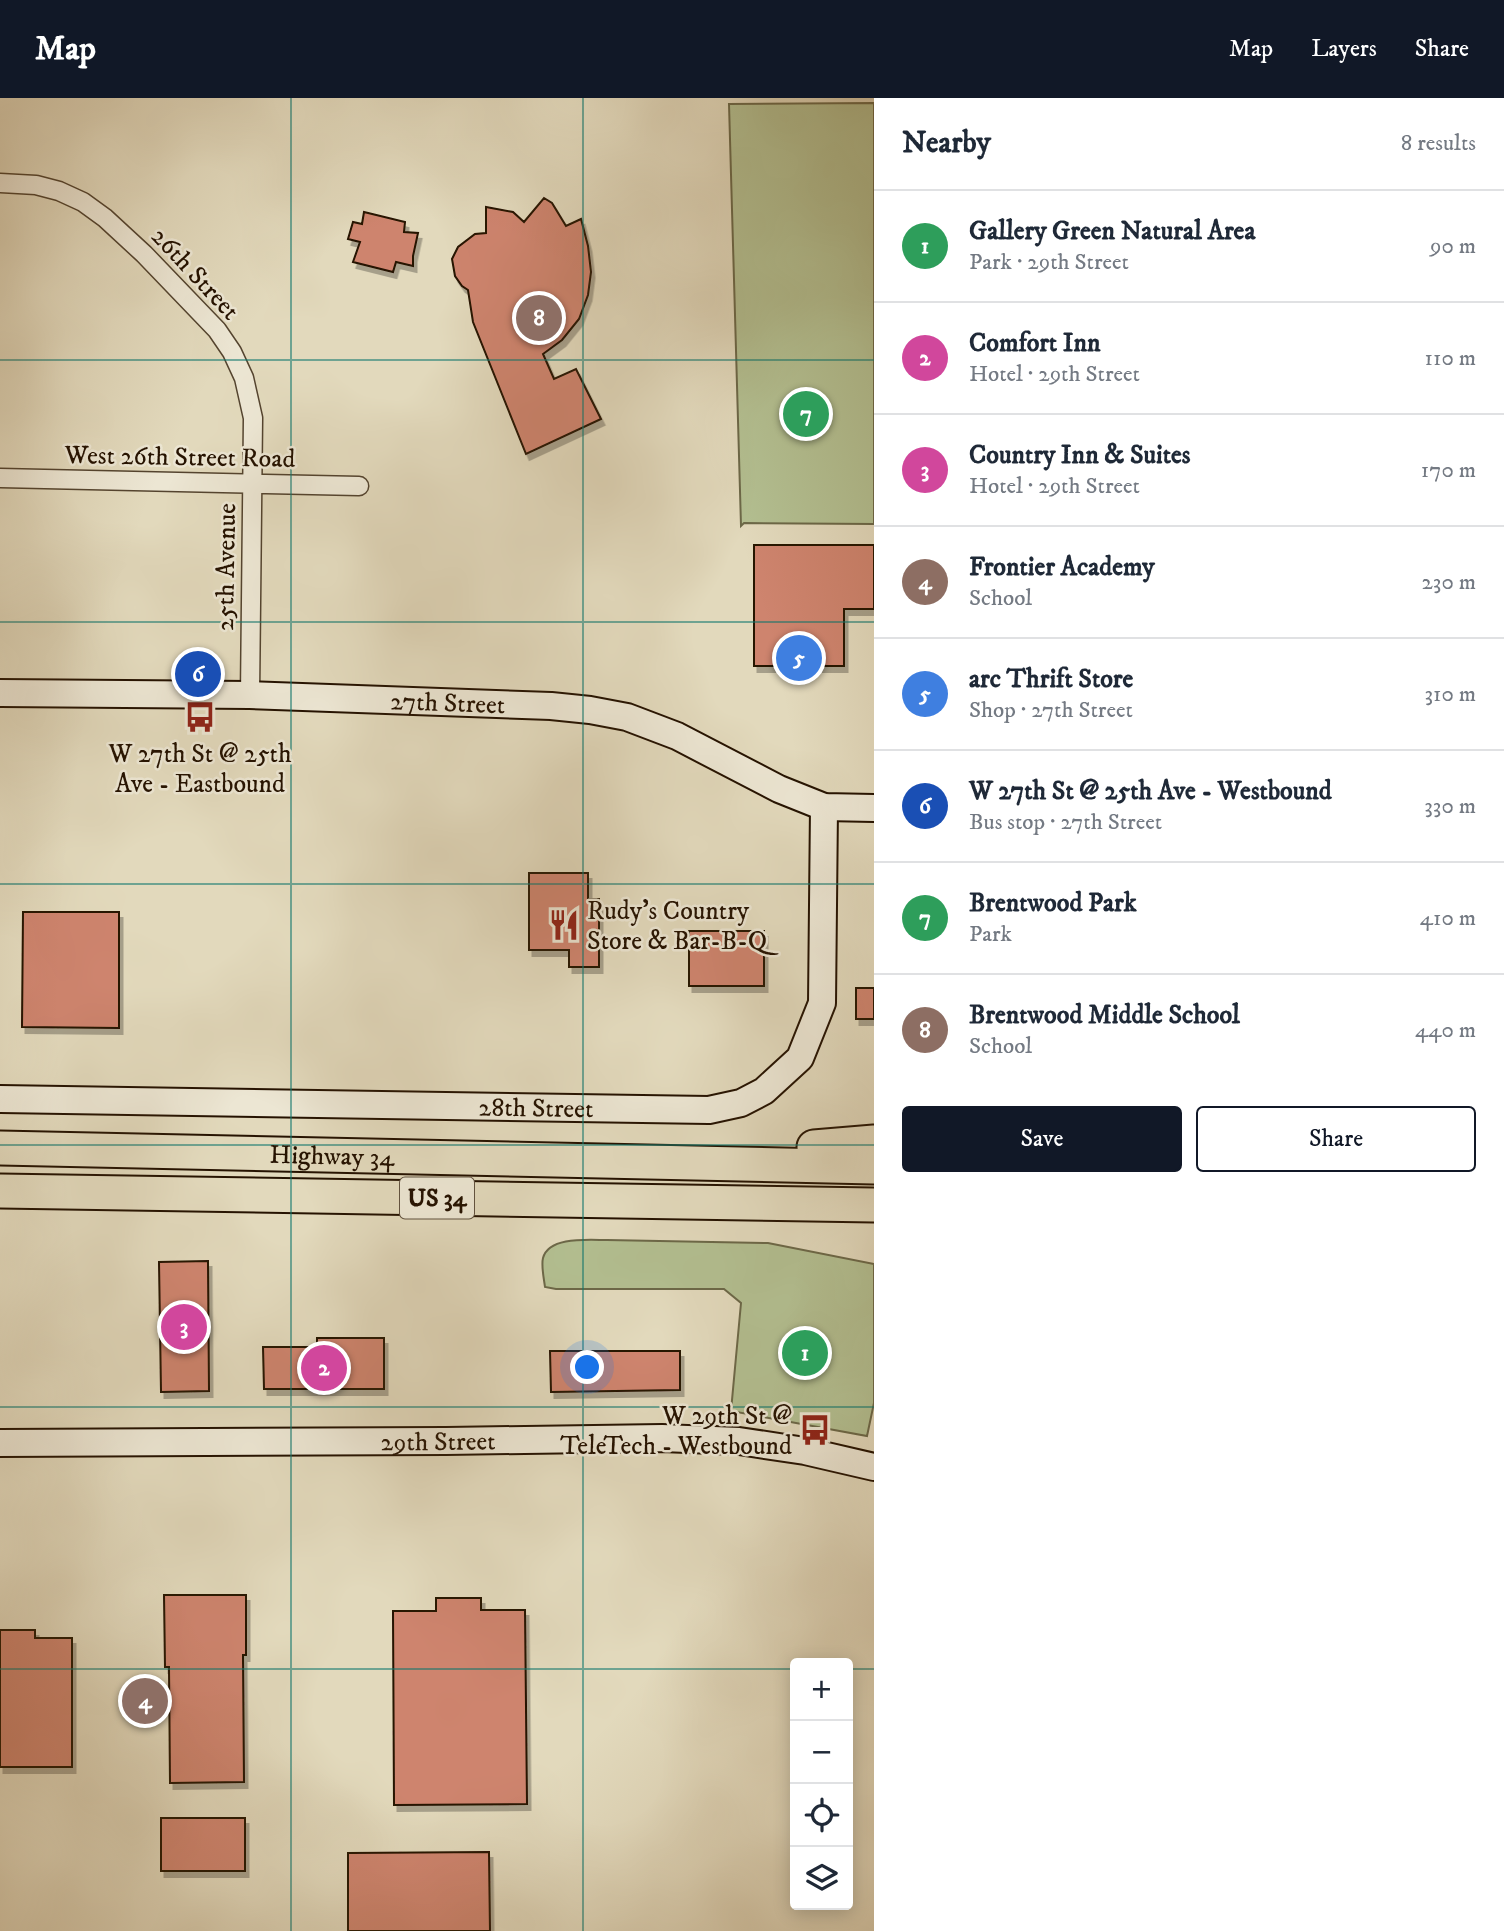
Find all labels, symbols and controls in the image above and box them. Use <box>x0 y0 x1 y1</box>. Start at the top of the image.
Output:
text: Map <box>35 29 96 70</box>
text: Map <box>1229 34 1273 64</box>
text: Layers <box>1311 34 1377 64</box>
text: Share <box>1415 34 1469 64</box>
text: Nearby <box>902 125 991 162</box>
text: 8 results <box>1401 129 1476 158</box>
text: Gallery Green Natural Area <box>969 215 1255 248</box>
street label: 26th Street <box>144 221 246 327</box>
text: 1 <box>921 232 929 261</box>
text: 90 m <box>1430 232 1476 261</box>
text: Park · 29th Street <box>969 248 1129 277</box>
pin: 8 <box>516 292 562 344</box>
text: Comfort Inn <box>969 327 1101 360</box>
text: 2 <box>919 344 931 373</box>
text: 110 m <box>1425 344 1476 373</box>
text: Hotel · 29th Street <box>969 360 1140 389</box>
pin: 7 <box>783 388 829 440</box>
street label: West 26th Street Road <box>63 439 296 476</box>
text: Country Inn & Suites <box>969 439 1190 472</box>
text: 3 <box>921 456 929 485</box>
text: 170 m <box>1421 456 1476 485</box>
text: Hotel · 29th Street <box>969 472 1140 501</box>
street label: 25th Avenue <box>209 503 244 631</box>
text: Frontier Academy <box>969 551 1155 584</box>
text: 4 <box>918 568 932 597</box>
text: 230 m <box>1422 568 1476 597</box>
text: School <box>969 584 1032 613</box>
pin: 5 <box>776 632 822 684</box>
pin: 6 <box>175 648 221 700</box>
text: arc Thrift Store <box>969 663 1133 696</box>
text: 5 <box>919 680 931 709</box>
text: 310 m <box>1424 680 1476 709</box>
street label: 27th Street <box>390 685 506 722</box>
text: Shop · 27th Street <box>969 696 1133 725</box>
bus stop icon: W 27th St @ 25th Ave - Eastbound <box>183 700 217 734</box>
place label: W 27th St @ 25th Ave - Eastbound <box>107 738 292 801</box>
text: W 27th St @ 25th Ave - Westbound <box>969 775 1332 808</box>
text: 6 <box>919 792 931 821</box>
text: 330 m <box>1424 792 1476 821</box>
text: Bus stop · 27th Street <box>969 808 1162 837</box>
text: Brentwood Park <box>969 887 1137 920</box>
place label: Rudy's Country Store & Bar-B-Q <box>587 895 779 958</box>
text: 7 <box>919 904 931 933</box>
text: 410 m <box>1420 904 1476 933</box>
restaurant icon: Rudy's Country Store & Bar-B-Q <box>547 908 581 942</box>
text: Park <box>969 920 1012 949</box>
text: Brentwood Middle School <box>969 999 1240 1032</box>
text: 8 <box>919 1016 931 1045</box>
text: 440 m <box>1415 1016 1476 1045</box>
text: School <box>969 1032 1032 1061</box>
street label: 28th Street <box>478 1091 594 1126</box>
button: Save <box>902 1106 1182 1172</box>
button: Share <box>1196 1106 1476 1172</box>
street label: Highway 34 <box>269 1139 396 1175</box>
road number: US 34 <box>400 1178 474 1218</box>
pin: 3 <box>161 1301 207 1353</box>
pin: 1 <box>782 1327 828 1379</box>
pin: 2 <box>301 1342 347 1394</box>
your location <box>570 1350 604 1384</box>
place label: W 29th St @ TeleTech - Westbound <box>560 1400 792 1463</box>
bus stop icon: W 29th St @ TeleTech - Westbound <box>798 1413 832 1447</box>
street label: 29th Street <box>381 1425 496 1459</box>
map controls <box>790 1658 853 1910</box>
button: + <box>790 1658 853 1721</box>
pin: 4 <box>122 1675 168 1727</box>
button: − <box>790 1721 853 1784</box>
button: locate <box>790 1784 853 1847</box>
button: layers <box>790 1847 853 1910</box>

